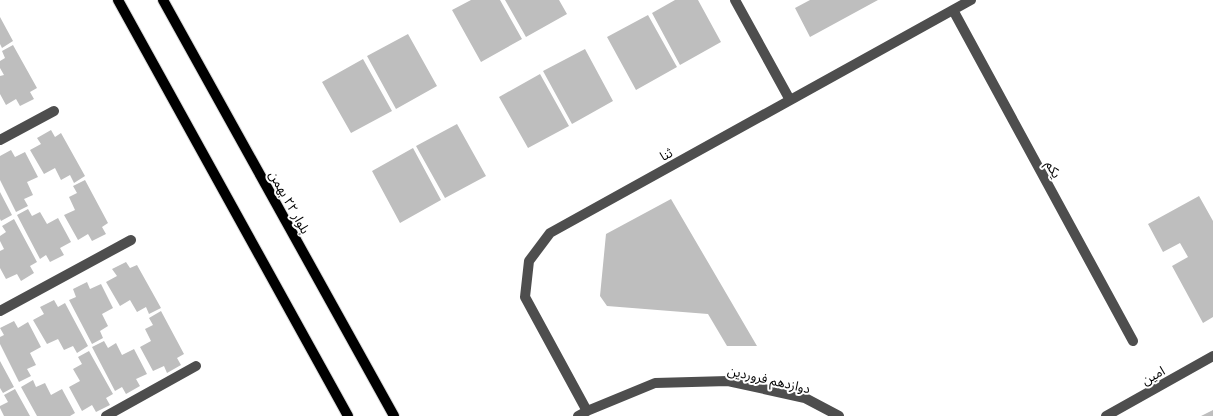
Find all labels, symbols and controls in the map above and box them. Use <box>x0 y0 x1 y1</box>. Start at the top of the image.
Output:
street label: ثنا <box>657 145 675 164</box>
street label: یکم <box>1040 158 1064 182</box>
street label: بلوار ۲۲ بهمن <box>265 168 313 237</box>
street label: دوازدهم فروردین <box>725 363 812 399</box>
street label: امین <box>1139 363 1168 389</box>

